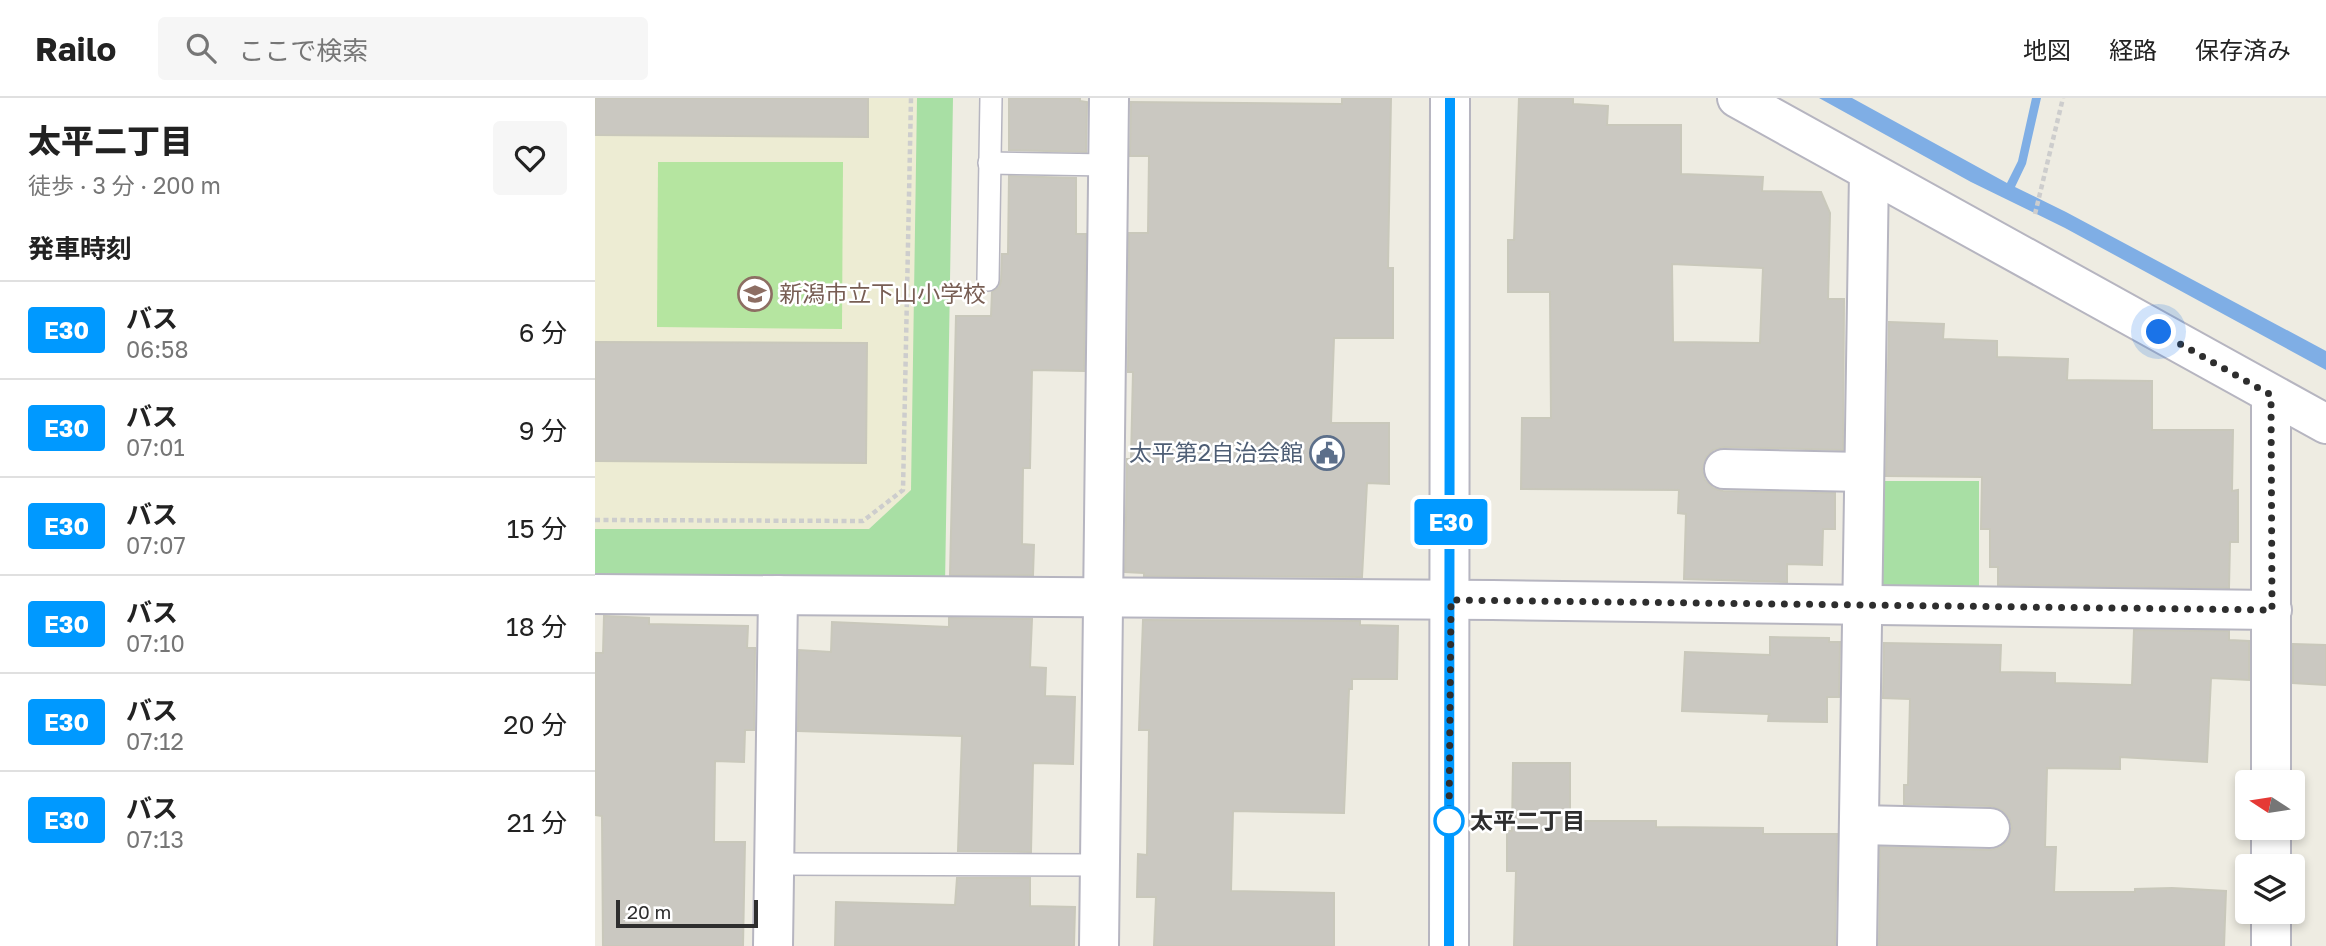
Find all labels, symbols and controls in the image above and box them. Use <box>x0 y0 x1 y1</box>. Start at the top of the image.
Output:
search box <box>158 17 648 80</box>
text: Railo <box>35 29 116 68</box>
icon: search <box>182 29 220 67</box>
text: ここで検索 <box>238 35 368 66</box>
text: 地図 <box>2023 35 2071 64</box>
text: 経路 <box>2109 35 2157 64</box>
text: 保存済み <box>2195 35 2291 64</box>
text: 太平二丁目 <box>28 121 193 160</box>
button: heart <box>493 121 567 195</box>
text: 徒歩 · 3 分 · 200 m <box>28 171 221 199</box>
text: 発車時刻 <box>28 233 132 264</box>
school or university icon: 新潟市立下山小学校 <box>736 275 774 313</box>
place label: 新潟市立下山小学校 <box>779 279 986 307</box>
text: バス <box>126 303 178 334</box>
your location <box>2141 314 2176 349</box>
text: E30 <box>44 315 89 344</box>
text: 6 分 <box>519 317 567 348</box>
text: 06:58 <box>126 335 188 363</box>
text: バス <box>126 401 178 432</box>
text: E30 <box>44 413 89 442</box>
text: 9 分 <box>519 415 567 446</box>
text: 07:01 <box>126 433 185 461</box>
public building icon: 太平第2自治会館 <box>1308 434 1346 472</box>
place label: 太平第2自治会館 <box>1129 438 1303 466</box>
text: バス <box>126 499 178 530</box>
line badge: E30 <box>1411 499 1491 545</box>
text: E30 <box>1428 507 1474 536</box>
text: E30 <box>44 511 89 540</box>
text: 15 分 <box>507 513 567 544</box>
text: 07:07 <box>126 531 186 559</box>
text: バス <box>126 597 178 628</box>
text: E30 <box>44 609 89 638</box>
text: 18 分 <box>506 611 567 642</box>
text: 07:10 <box>126 629 185 657</box>
text: バス <box>126 695 178 726</box>
text: E30 <box>44 707 89 736</box>
text: 20 分 <box>503 709 567 740</box>
text: 07:12 <box>126 727 184 755</box>
north arrow <box>2235 770 2305 840</box>
map controls <box>2235 770 2305 924</box>
text: バス <box>126 793 178 824</box>
text: E30 <box>44 805 89 834</box>
marker: 太平二丁目 <box>1434 806 1464 836</box>
place label: 太平二丁目 <box>1470 806 1585 834</box>
text: 21 分 <box>507 807 567 838</box>
text: 07:13 <box>126 825 184 853</box>
button: layers <box>2235 854 2305 924</box>
scale bar <box>616 897 758 929</box>
text: 20 m <box>627 900 671 923</box>

